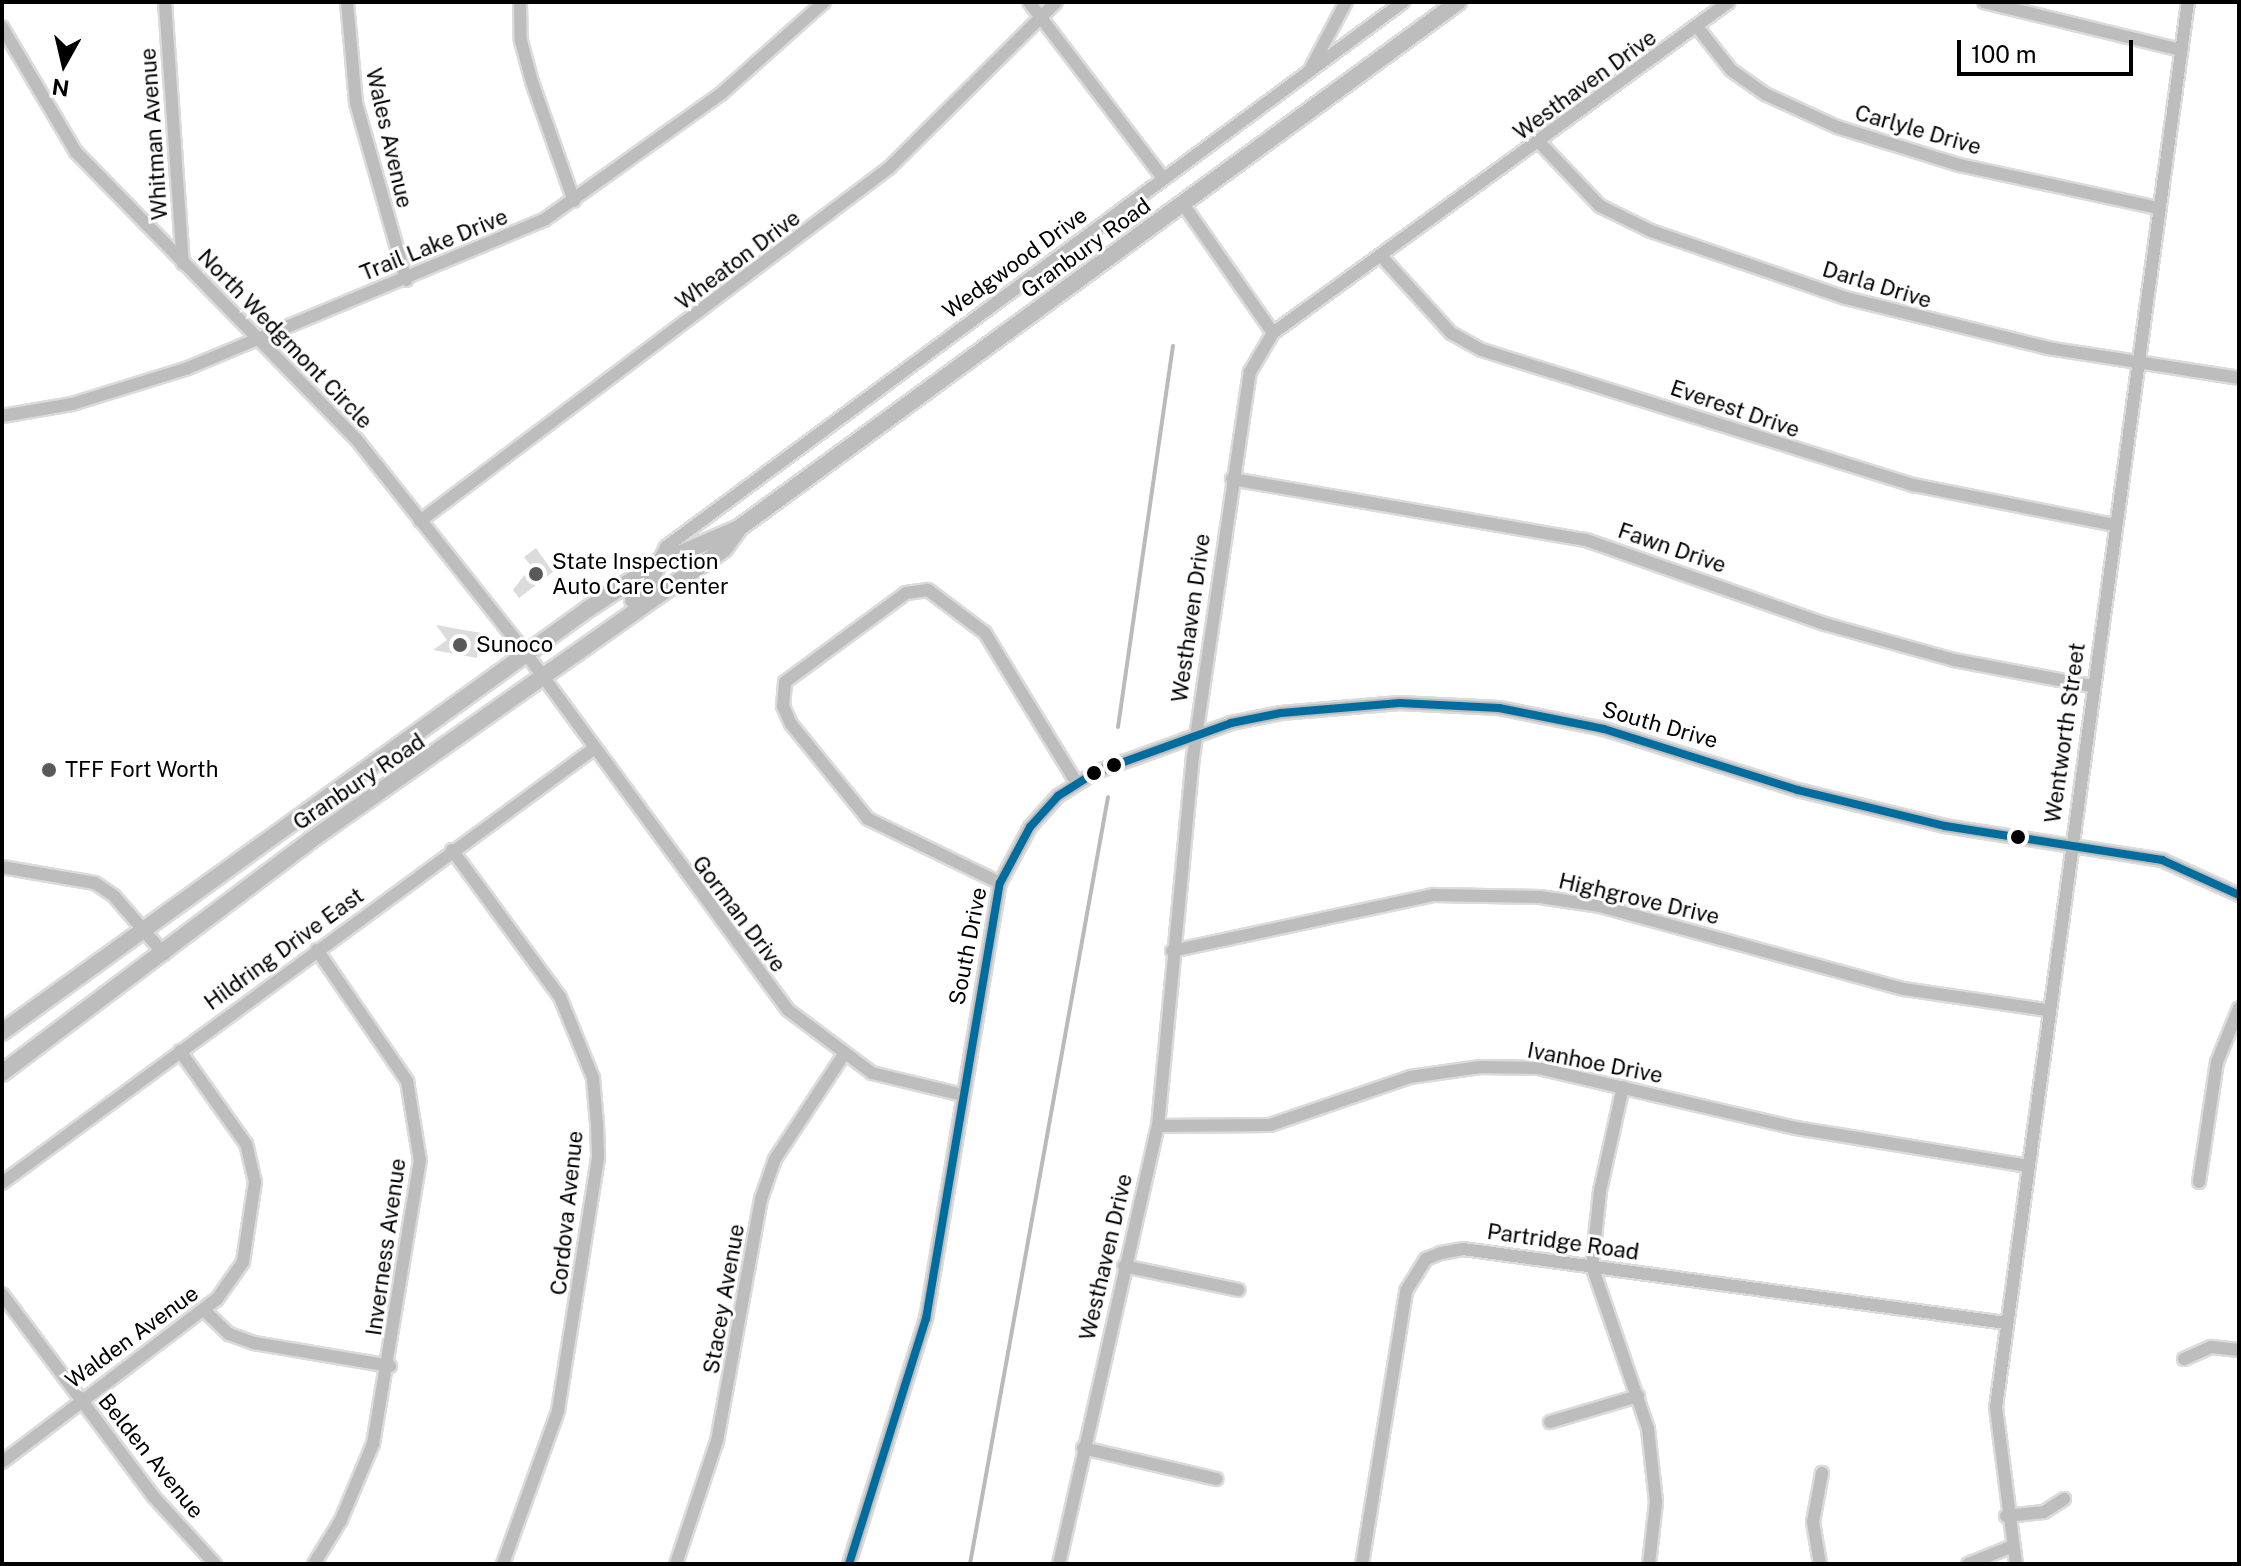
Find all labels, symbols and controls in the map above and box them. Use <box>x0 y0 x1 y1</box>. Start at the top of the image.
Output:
north arrow <box>24 24 104 104</box>
street label: Westhaven Drive <box>1508 24 1662 146</box>
scale bar <box>1961 24 2137 74</box>
text: 100 m <box>1971 40 2037 68</box>
street label: Whitman Avenue <box>135 47 173 221</box>
street label: Wales Avenue <box>360 65 418 211</box>
text: N <box>50 74 71 102</box>
street label: Carlyle Drive <box>1852 99 1984 161</box>
street label: Granbury Road <box>1016 192 1156 304</box>
street label: Wedgwood Drive <box>938 202 1092 324</box>
street label: Trail Lake Drive <box>356 203 512 287</box>
street label: Wheaton Drive <box>671 205 805 315</box>
street label: North Wedgmont Circle <box>192 243 378 435</box>
street label: Darla Drive <box>1819 256 1935 314</box>
street label: Everest Drive <box>1667 375 1803 443</box>
street label: Fawn Drive <box>1615 517 1729 579</box>
street label: Westhaven Drive <box>1166 532 1216 704</box>
place label: State Inspection Auto Care Center <box>552 548 729 600</box>
marker: State Inspection Auto Care Center <box>527 565 545 583</box>
place label: Sunoco <box>476 632 553 658</box>
marker: Sunoco <box>451 636 469 654</box>
street label: Wentworth Street <box>2039 641 2091 825</box>
street label: South Drive <box>1599 696 1721 754</box>
street label: Granbury Road <box>288 728 430 836</box>
place label: TFF Fort Worth <box>65 757 219 783</box>
unlabelled marker <box>1106 757 1122 773</box>
marker: TFF Fort Worth <box>40 761 58 779</box>
unlabelled marker <box>1086 765 1102 781</box>
unlabelled marker <box>2010 829 2026 845</box>
street label: Gorman Drive <box>687 851 791 977</box>
street label: Highgrove Drive <box>1556 868 1722 930</box>
street label: Hildring Drive East <box>199 882 369 1016</box>
street label: South Drive <box>944 885 992 1007</box>
street label: Ivanhoe Drive <box>1525 1037 1665 1089</box>
street label: Cordova Avenue <box>545 1129 589 1297</box>
street label: Inverness Avenue <box>360 1157 412 1337</box>
street label: Westhaven Drive <box>1074 1171 1138 1343</box>
street label: Partridge Road <box>1485 1218 1641 1266</box>
street label: Stacey Avenue <box>698 1222 750 1376</box>
street label: Walden Avenue <box>61 1280 203 1394</box>
street label: Belden Avenue <box>93 1388 209 1524</box>

